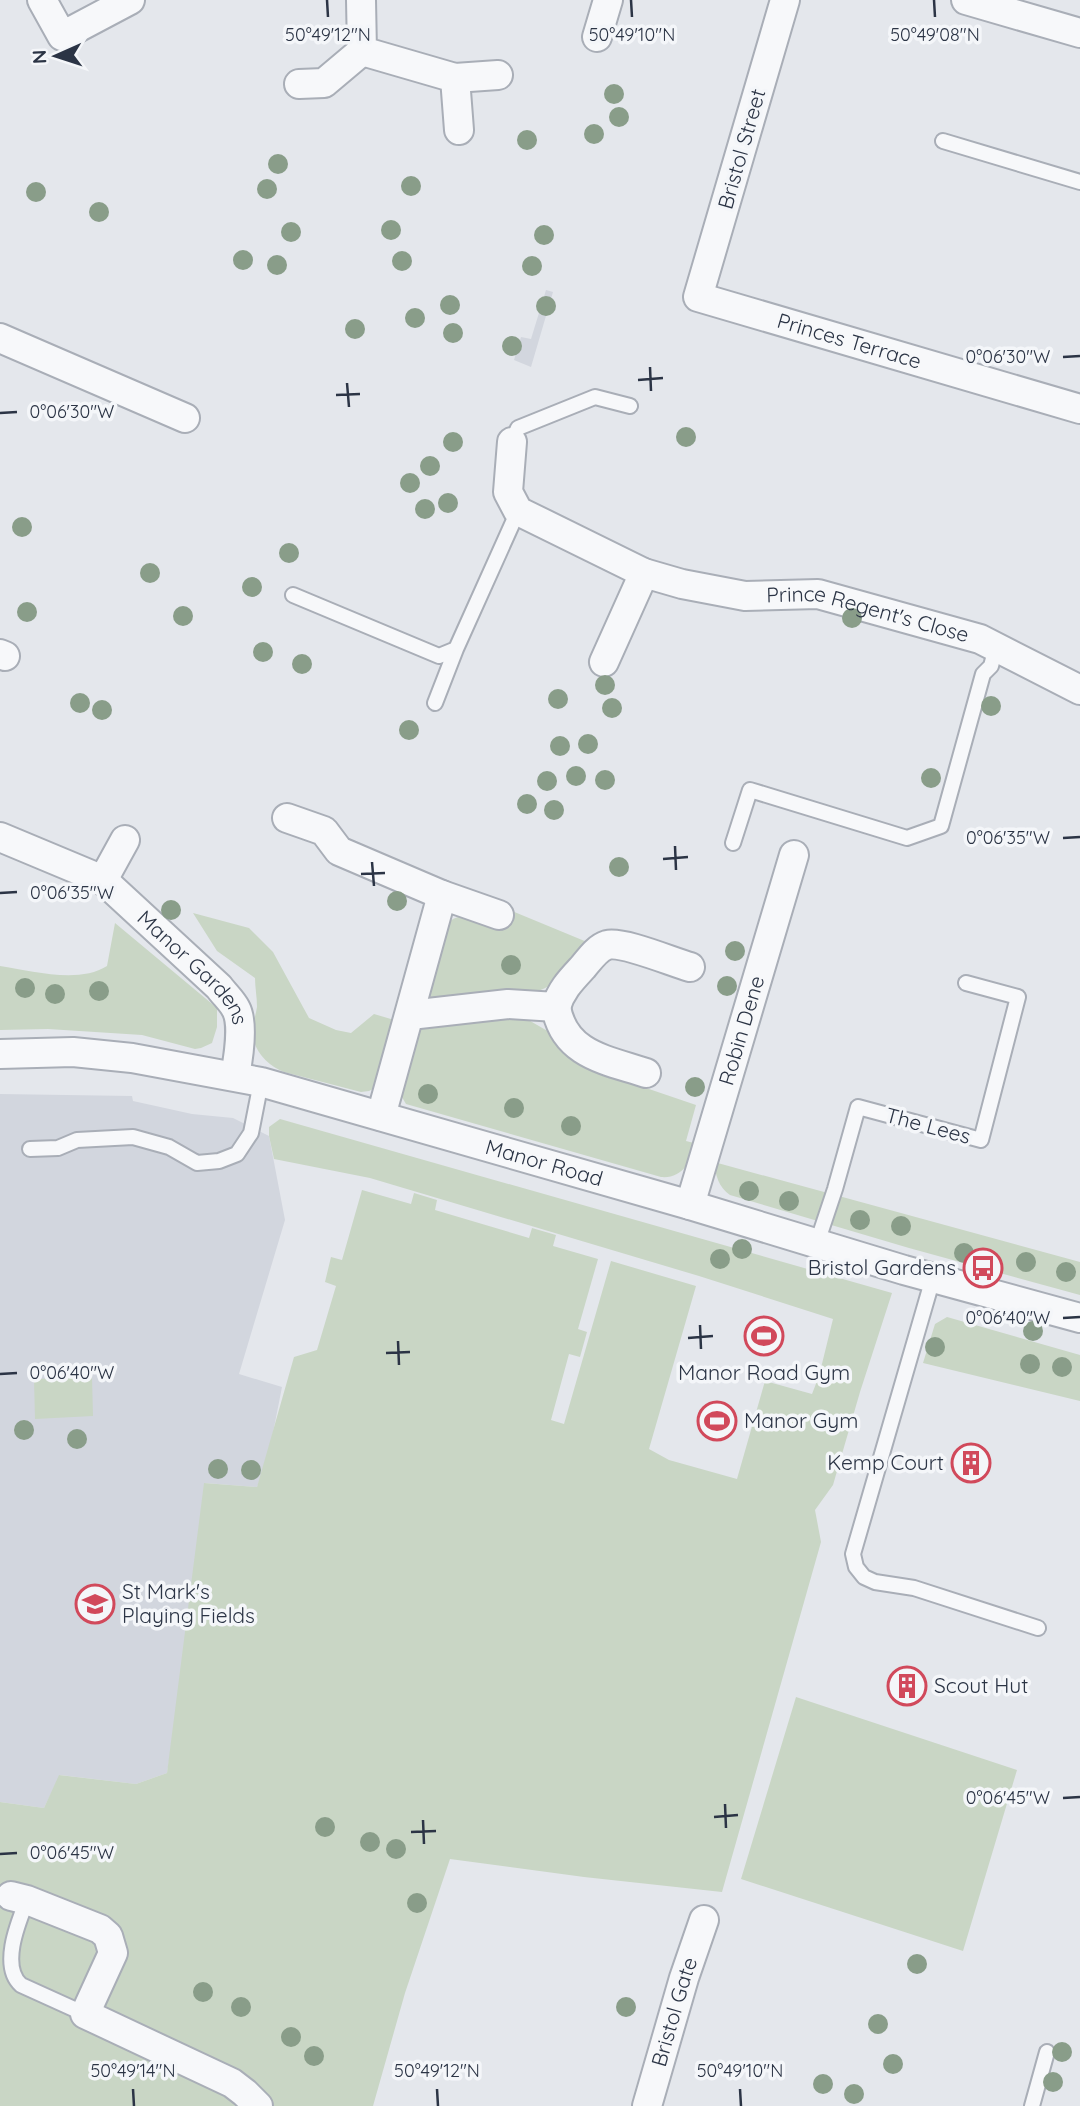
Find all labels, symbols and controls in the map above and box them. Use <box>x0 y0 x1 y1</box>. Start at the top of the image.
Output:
north arrow <box>21 21 91 91</box>
text: 50°49'12"N <box>285 23 371 46</box>
text: 50°49'10"N <box>589 23 675 46</box>
text: 50°49'08"N <box>890 23 980 46</box>
text: N <box>27 49 51 64</box>
street label: Bristol Street <box>711 86 771 212</box>
street label: Princes Terrace <box>774 307 925 374</box>
text: 0°06'30"W <box>966 345 1050 368</box>
text: 0°06'30"W <box>30 400 114 423</box>
street label: Prince Regent's Close <box>766 580 972 647</box>
text: 0°06'35"W <box>966 826 1050 849</box>
text: 0°06'35"W <box>30 881 114 904</box>
street label: Manor Gardens <box>132 904 254 1026</box>
street label: Robin Dene <box>712 972 769 1088</box>
street label: The Lees <box>883 1101 974 1149</box>
street label: Manor Road <box>483 1133 606 1191</box>
bus stop icon: Bristol Gardens <box>962 1247 1004 1289</box>
place label: Bristol Gardens <box>808 1254 956 1280</box>
text: 0°06'40"W <box>965 1306 1051 1329</box>
sports icon: Manor Road Gym <box>743 1315 785 1357</box>
place label: Manor Road Gym <box>678 1359 850 1385</box>
text: 0°06'40"W <box>29 1361 115 1384</box>
sports icon: Manor Gym <box>696 1400 738 1442</box>
place label: Manor Gym <box>744 1407 858 1433</box>
building icon: Kemp Court <box>950 1442 992 1484</box>
place label: Kemp Court <box>827 1449 944 1475</box>
place label: St Mark's Playing Fields <box>122 1578 255 1628</box>
school or university icon: St Mark's Playing Fields <box>74 1583 116 1625</box>
building icon: Scout Hut <box>886 1665 928 1707</box>
place label: Scout Hut <box>934 1672 1028 1698</box>
text: 0°06'45"W <box>966 1786 1050 1809</box>
text: 0°06'45"W <box>30 1841 114 1864</box>
street label: Bristol Gate <box>645 1953 702 2069</box>
text: 50°49'14"N <box>90 2059 176 2082</box>
text: 50°49'12"N <box>394 2059 480 2082</box>
text: 50°49'10"N <box>697 2059 783 2082</box>

